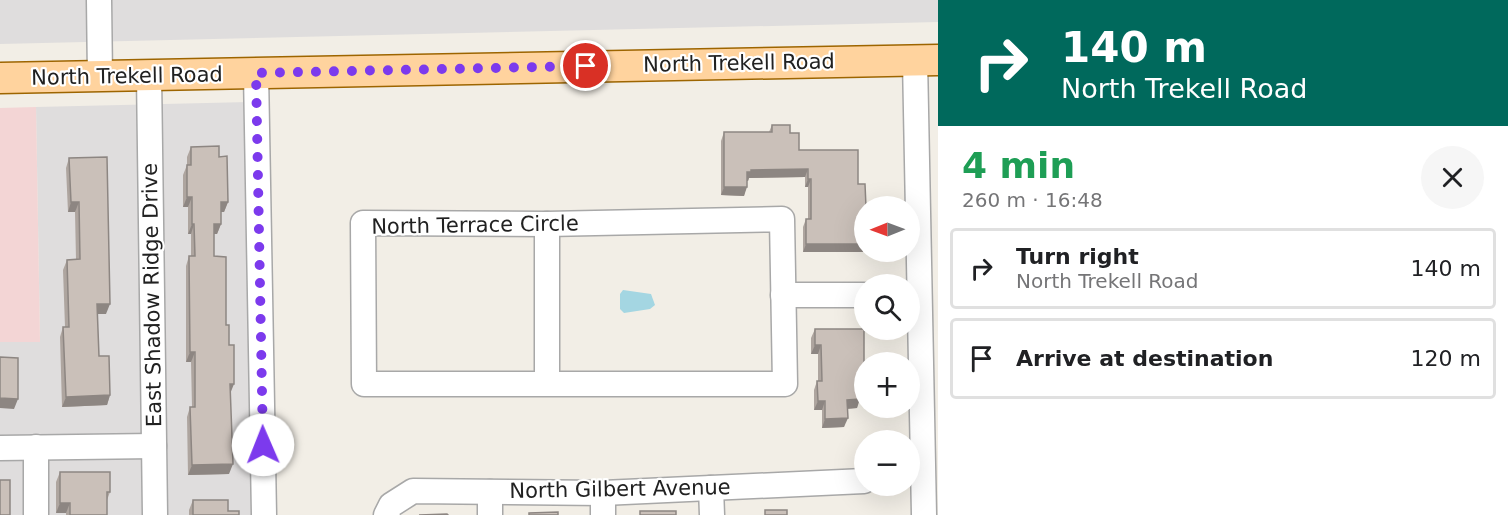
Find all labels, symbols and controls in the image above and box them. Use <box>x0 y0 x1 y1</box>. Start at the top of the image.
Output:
text: 140 m <box>1061 23 1207 72</box>
icon: right <box>962 24 1040 102</box>
pin <box>560 40 611 91</box>
icon: arrive <box>569 49 602 82</box>
street label: North Trekell Road <box>643 49 835 77</box>
street label: North Trekell Road <box>31 62 223 90</box>
text: North Trekell Road <box>1061 73 1307 104</box>
text: 4 min <box>962 145 1075 186</box>
button: close <box>1421 146 1484 209</box>
street label: East Shadow Ridge Drive <box>138 163 166 427</box>
text: 260 m · 16:48 <box>962 188 1103 212</box>
north arrow <box>854 196 920 262</box>
map controls <box>854 196 920 496</box>
street label: North Terrace Circle <box>371 211 579 239</box>
text: Turn right <box>1016 244 1139 269</box>
icon: right <box>965 252 998 285</box>
text: 140 m <box>1411 256 1481 281</box>
text: North Trekell Road <box>1016 269 1199 293</box>
button: search <box>854 274 920 340</box>
icon: arrive <box>965 342 998 375</box>
text: Arrive at destination <box>1016 346 1273 371</box>
text: 120 m <box>1411 346 1481 371</box>
button: + <box>854 352 920 418</box>
position arrow <box>231 413 295 477</box>
button: − <box>854 430 920 496</box>
street label: North Gilbert Avenue <box>509 475 731 503</box>

